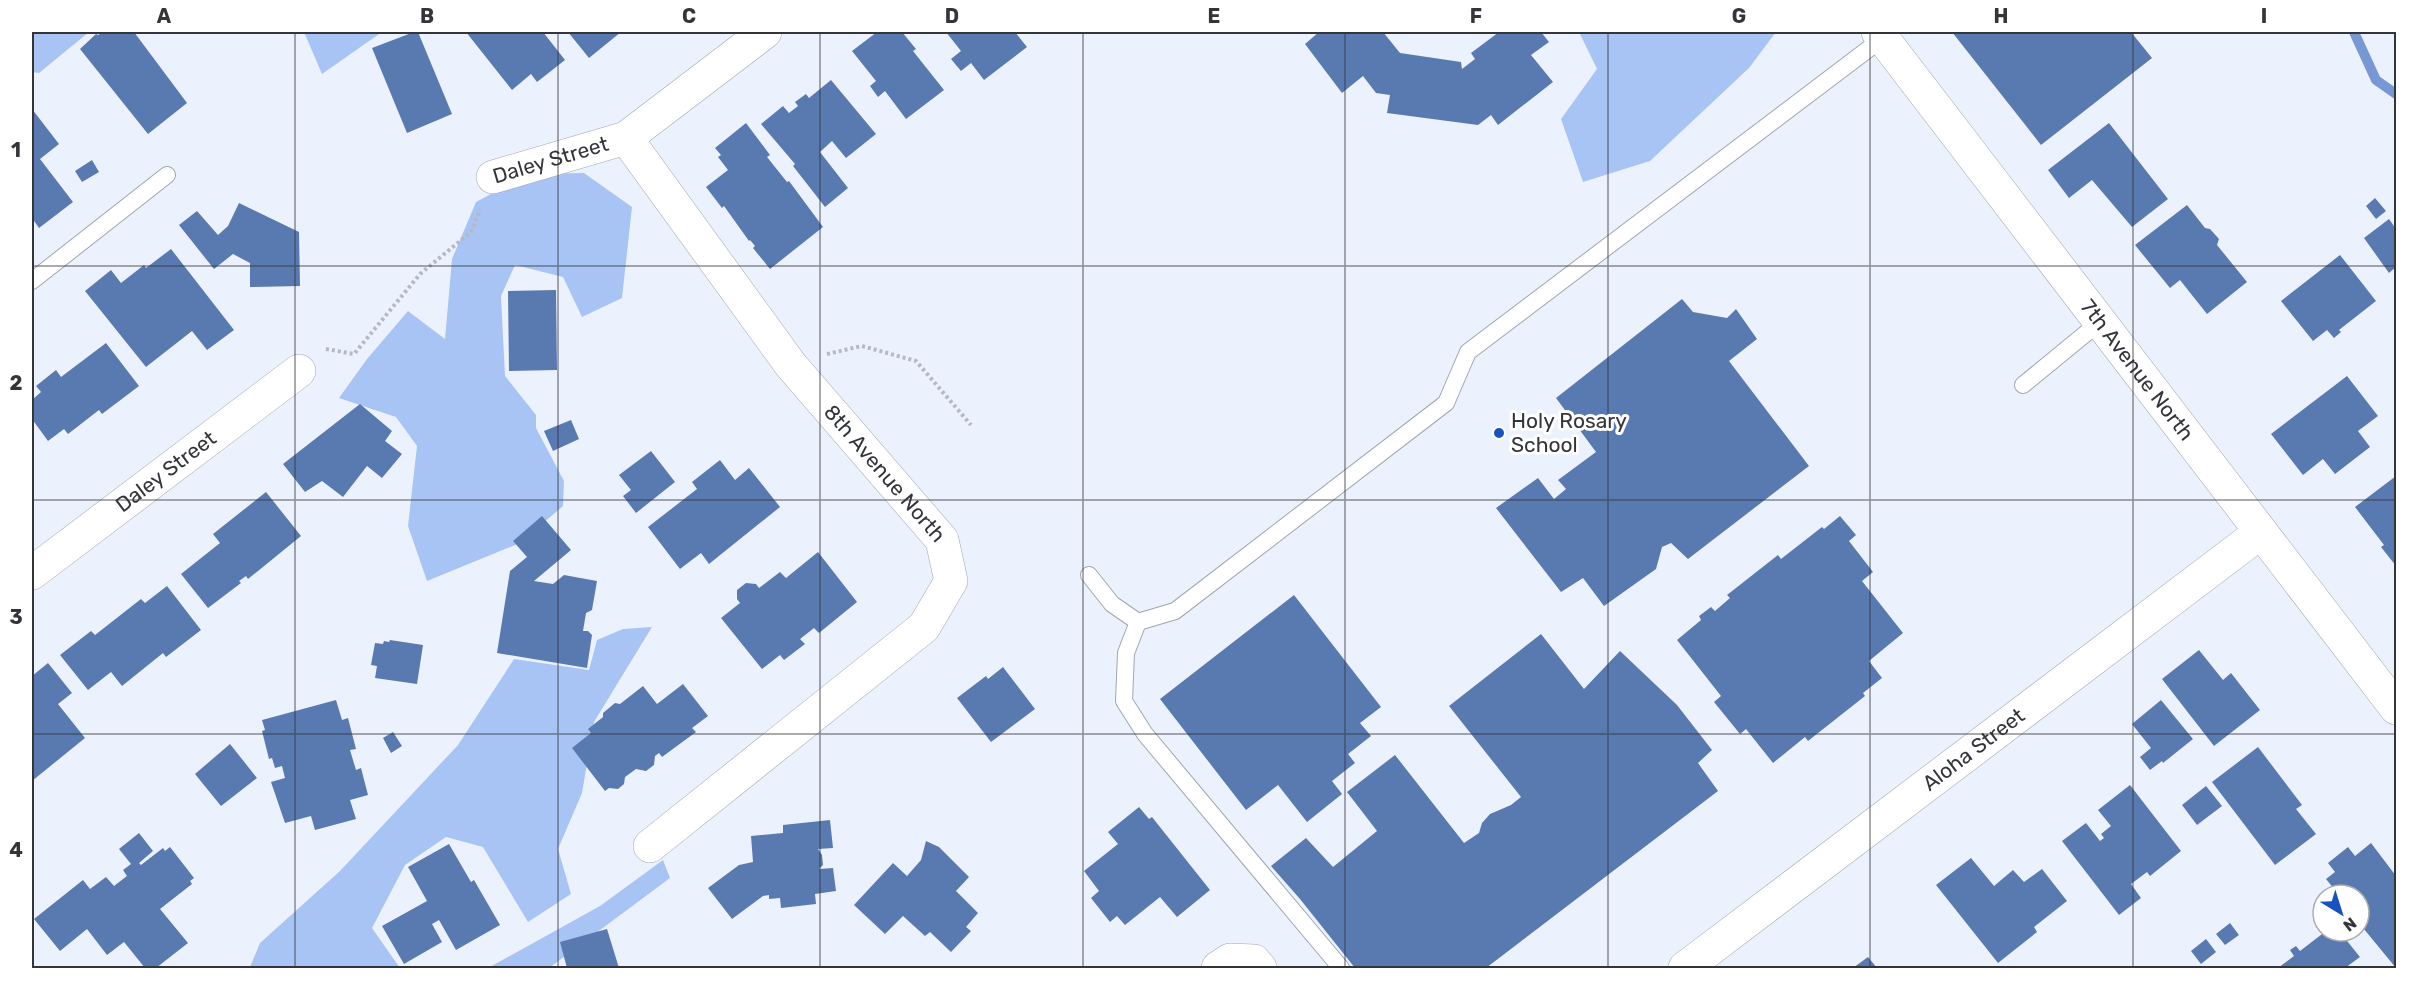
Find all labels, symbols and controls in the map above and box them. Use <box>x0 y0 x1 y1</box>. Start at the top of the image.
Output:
text: A <box>157 4 172 28</box>
text: B <box>420 4 434 28</box>
text: C <box>682 4 696 28</box>
text: D <box>945 4 959 28</box>
text: E <box>1208 4 1220 28</box>
text: F <box>1470 4 1482 28</box>
text: G <box>1732 4 1746 28</box>
text: H <box>1994 4 2008 28</box>
text: I <box>2261 4 2267 28</box>
street label: Daley Street <box>490 131 611 188</box>
text: 1 <box>11 138 21 162</box>
street label: 7th Avenue North <box>2076 294 2199 445</box>
text: 2 <box>10 371 23 395</box>
street label: 8th Avenue North <box>819 399 951 547</box>
place label: Holy Rosary School <box>1511 408 1627 457</box>
street label: Daley Street <box>110 425 221 517</box>
marker: Holy Rosary School <box>1492 426 1506 440</box>
text: 3 <box>9 605 23 629</box>
street label: Aloha Street <box>1917 702 2029 796</box>
text: 4 <box>9 838 23 862</box>
north arrow <box>2311 883 2371 943</box>
text: N <box>2340 913 2360 935</box>

